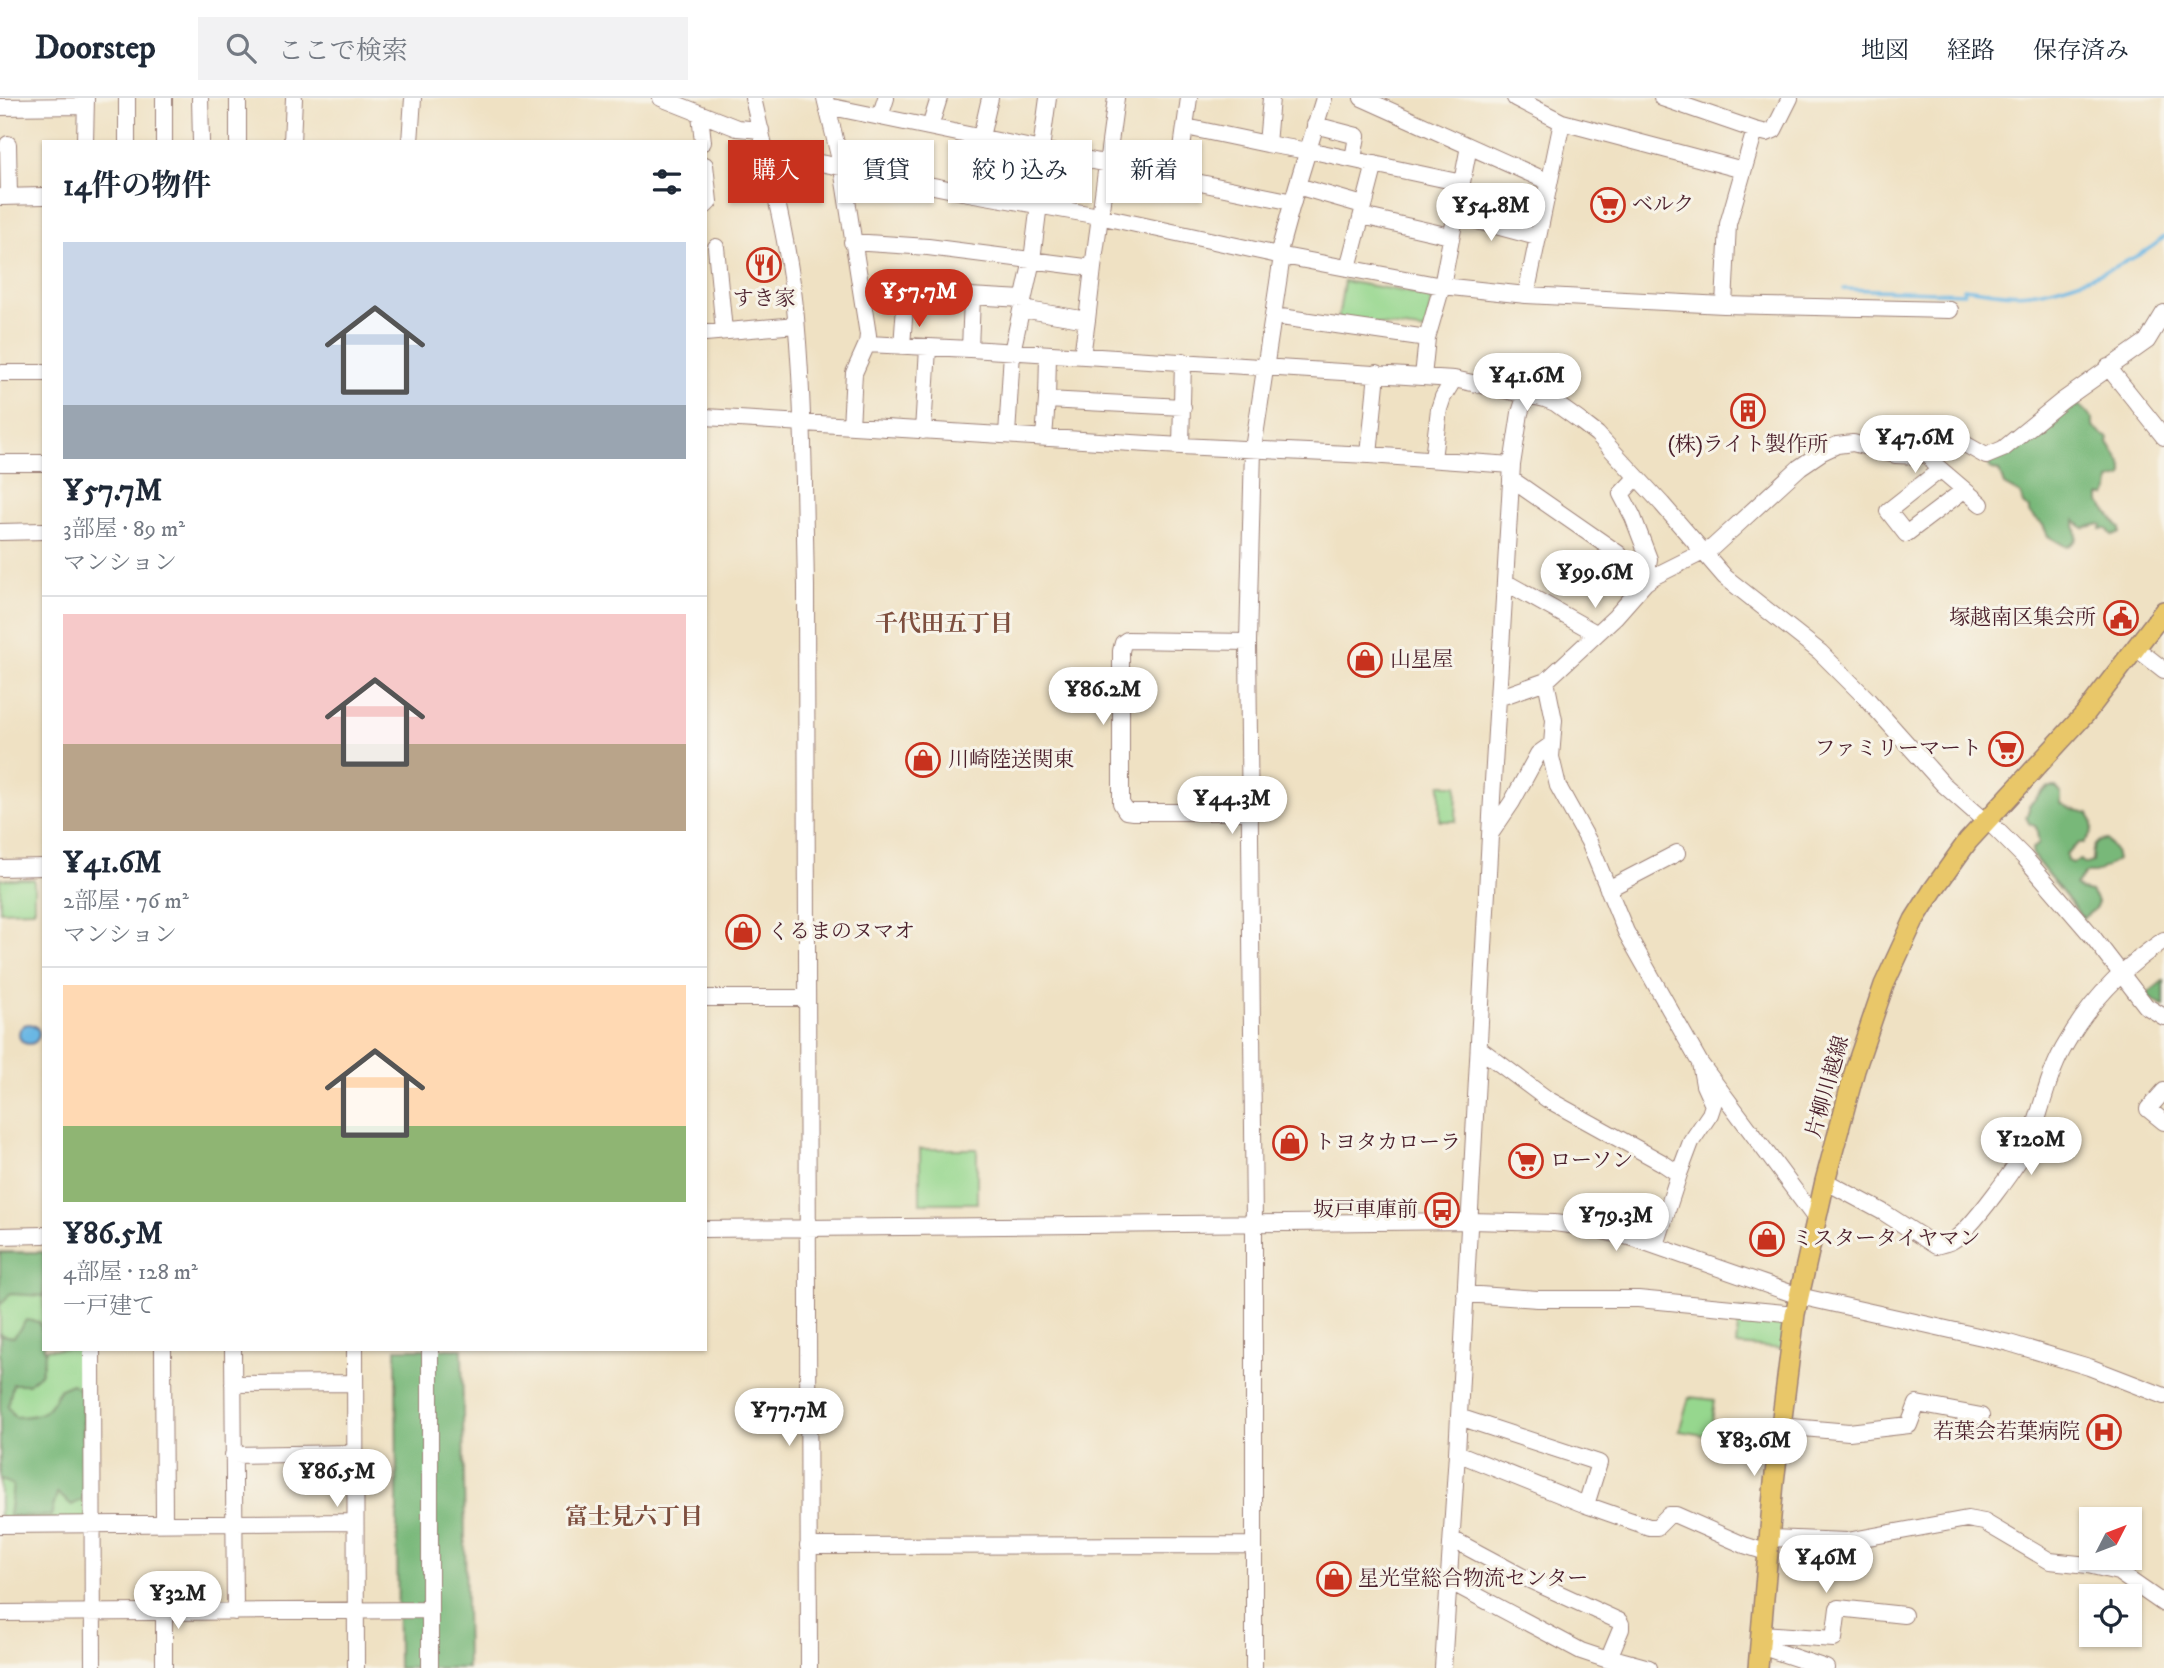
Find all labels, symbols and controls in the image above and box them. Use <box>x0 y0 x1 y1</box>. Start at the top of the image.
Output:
search box <box>198 17 688 80</box>
text: Doorstep <box>35 28 156 69</box>
icon: search <box>222 29 260 67</box>
text: ここで検索 <box>278 35 408 68</box>
text: 地図 <box>1861 36 1909 66</box>
text: 経路 <box>1947 36 1995 66</box>
text: 保存済み <box>2033 36 2129 66</box>
chip: 購入 <box>728 140 824 203</box>
chip: 賃貸 <box>838 140 934 203</box>
chip: 絞り込み <box>948 140 1092 203</box>
chip: 新着 <box>1106 140 1202 203</box>
icon: filters <box>648 163 686 201</box>
text: 14件の物件 <box>63 168 211 205</box>
pin: ¥54.8M <box>1434 184 1548 243</box>
supermarket icon: ベルク <box>1589 186 1627 224</box>
text: ¥54.8M <box>1452 191 1530 220</box>
place label: ベルク <box>1632 192 1695 218</box>
restaurant icon: すき家 <box>745 246 783 284</box>
pin: ¥57.7M <box>862 270 976 329</box>
text: ¥57.7M <box>881 277 957 306</box>
place label: すき家 <box>733 286 796 312</box>
icon: home <box>312 287 438 413</box>
pin: ¥41.6M <box>1470 354 1584 413</box>
text: ¥41.6M <box>1489 361 1565 390</box>
building icon: (株)ライト製作所 <box>1729 392 1767 430</box>
pin: ¥47.6M <box>1858 416 1972 475</box>
text: ¥47.6M <box>1876 423 1954 452</box>
place label: (株)ライト製作所 <box>1668 432 1828 458</box>
text: ¥57.7M <box>63 473 162 510</box>
text: 3部屋 · 89 m² <box>63 515 185 544</box>
text: マンション <box>63 549 177 578</box>
pin: ¥99.6M <box>1538 550 1652 610</box>
text: ¥99.6M <box>1557 558 1633 587</box>
public building icon: 塚越南区集会所 <box>2102 599 2140 637</box>
place label: 塚越南区集会所 <box>1949 605 2096 631</box>
district label: 千代田五丁目 <box>875 610 1013 639</box>
shop icon: 山星屋 <box>1346 641 1384 679</box>
place label: 山星屋 <box>1390 647 1453 673</box>
icon: home <box>312 659 438 785</box>
pin: ¥86.2M <box>1046 668 1160 727</box>
text: ¥86.2M <box>1065 675 1141 704</box>
supermarket icon: ファミリーマート <box>1987 730 2025 768</box>
place label: ファミリーマート <box>1814 736 1982 762</box>
shop icon: 川崎陸送関東 <box>904 741 942 779</box>
place label: 川崎陸送関東 <box>948 747 1074 773</box>
pin: ¥44.3M <box>1175 776 1289 836</box>
text: ¥44.3M <box>1193 784 1271 813</box>
text: ¥41.6M <box>63 845 162 882</box>
text: 2部屋 · 76 m² <box>63 887 189 916</box>
shop icon: くるまのヌマオ <box>724 913 762 951</box>
place label: くるまのヌマオ <box>768 919 915 945</box>
text: マンション <box>63 921 177 950</box>
icon: home <box>312 1030 438 1156</box>
street label: 片柳川越線 <box>1801 1033 1855 1141</box>
pin: ¥120M <box>1982 1118 2080 1177</box>
shop icon: トヨタカローラ <box>1271 1124 1309 1162</box>
text: ¥120M <box>1997 1125 2065 1154</box>
place label: トヨタカローラ <box>1314 1130 1461 1156</box>
supermarket icon: ローソン <box>1507 1142 1545 1180</box>
place label: ローソン <box>1550 1148 1633 1174</box>
bus stop icon: 坂戸車庫前 <box>1423 1191 1461 1229</box>
pin: ¥79.3M <box>1559 1194 1673 1253</box>
place label: 坂戸車庫前 <box>1313 1197 1418 1223</box>
text: ¥79.3M <box>1579 1201 1653 1230</box>
text: ¥86.5M <box>63 1216 163 1253</box>
shop icon: ミスタータイヤマン <box>1748 1220 1786 1258</box>
place label: ミスタータイヤマン <box>1792 1226 1981 1252</box>
text: 4部屋 · 128 m² <box>63 1258 198 1287</box>
text: 一戸建て <box>63 1292 155 1321</box>
pin: ¥77.7M <box>732 1388 846 1448</box>
text: ¥77.7M <box>751 1396 827 1425</box>
hospital icon: 若葉会若葉病院 <box>2085 1413 2123 1451</box>
pin: ¥83.6M <box>1697 1418 1811 1478</box>
place label: 若葉会若葉病院 <box>1933 1419 2080 1445</box>
text: ¥83.6M <box>1717 1426 1791 1455</box>
pin: ¥86.5M <box>280 1450 394 1509</box>
text: ¥86.5M <box>299 1457 375 1486</box>
district label: 富士見六丁目 <box>565 1503 703 1532</box>
north arrow <box>2079 1507 2142 1570</box>
map controls <box>2079 1507 2142 1647</box>
pin: ¥46M <box>1785 1536 1867 1595</box>
text: ¥46M <box>1795 1543 1857 1572</box>
shop icon: 星光堂総合物流センター <box>1315 1560 1353 1598</box>
place label: 星光堂総合物流センター <box>1358 1566 1588 1592</box>
pin: ¥32M <box>137 1572 219 1631</box>
text: ¥32M <box>150 1579 206 1608</box>
button: locate <box>2079 1584 2142 1647</box>

